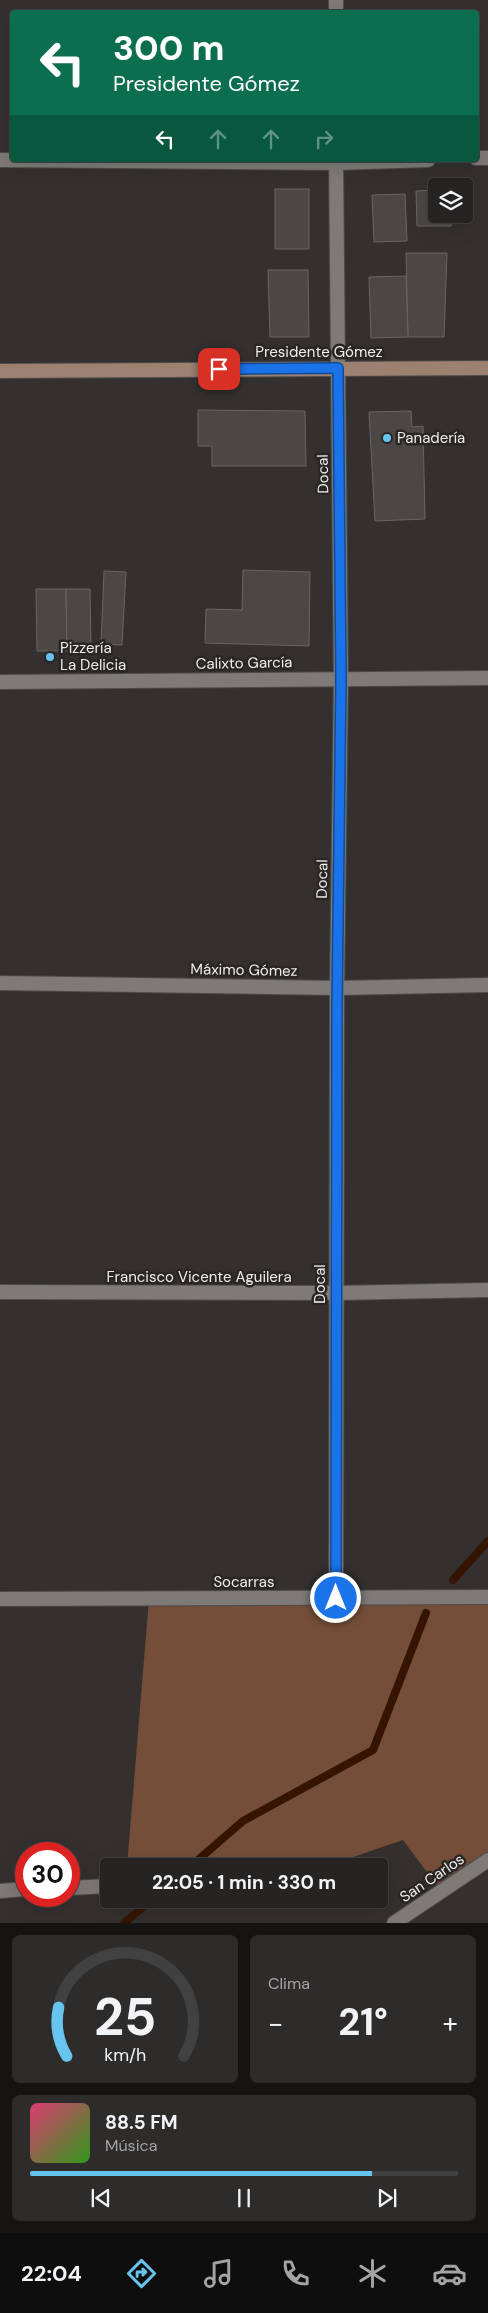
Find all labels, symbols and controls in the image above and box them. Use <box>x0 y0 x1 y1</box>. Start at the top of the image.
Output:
text: 300 m <box>113 25 225 71</box>
icon: left <box>30 30 95 95</box>
text: Presidente Gómez <box>113 69 300 98</box>
icon: left <box>151 125 179 153</box>
icon: ahead <box>204 125 232 153</box>
icon: ahead <box>257 125 285 153</box>
icon: right <box>310 125 338 153</box>
map controls <box>428 178 473 223</box>
button: layers <box>428 178 473 223</box>
street label: Presidente Gómez <box>255 342 383 362</box>
pin <box>198 348 240 390</box>
icon: arrive <box>205 355 233 383</box>
place label: Panadería <box>397 428 465 448</box>
marker: Panadería <box>381 432 393 444</box>
street label: Docal <box>313 454 333 494</box>
place label: Pizzería La Delicia <box>60 638 126 675</box>
marker: Pizzería La Delicia <box>44 651 56 663</box>
street label: Calixto García <box>195 652 293 674</box>
street label: Docal <box>312 859 332 899</box>
street label: Máximo Gómez <box>190 959 298 981</box>
street label: Docal <box>310 1264 330 1304</box>
street label: Francisco Vicente Aguilera <box>106 1267 292 1287</box>
position arrow <box>309 1571 361 1623</box>
street label: Socarras <box>213 1572 275 1592</box>
speed limit sign: 30 <box>15 1842 80 1907</box>
street label: San Carlos <box>396 1849 468 1907</box>
text: 22:05 · 1 min · 330 m <box>152 1870 336 1895</box>
text: Clima <box>268 1973 310 1994</box>
text: 25 <box>94 1983 156 2051</box>
text: 21° <box>338 1997 388 2047</box>
text: − <box>268 2005 283 2042</box>
text: + <box>443 2005 458 2042</box>
text: km/h <box>104 2043 146 2067</box>
text: 88.5 FM <box>105 2110 178 2135</box>
text: Música <box>105 2135 157 2156</box>
icon: previous <box>87 2184 115 2212</box>
icon: pause <box>230 2184 258 2212</box>
icon: next <box>373 2184 401 2212</box>
icon: directions <box>124 2256 159 2291</box>
icon: music <box>201 2256 236 2291</box>
icon: phone <box>278 2256 313 2291</box>
icon: climate <box>355 2256 390 2291</box>
icon: car <box>432 2256 467 2291</box>
text: 22:04 <box>21 2259 82 2288</box>

